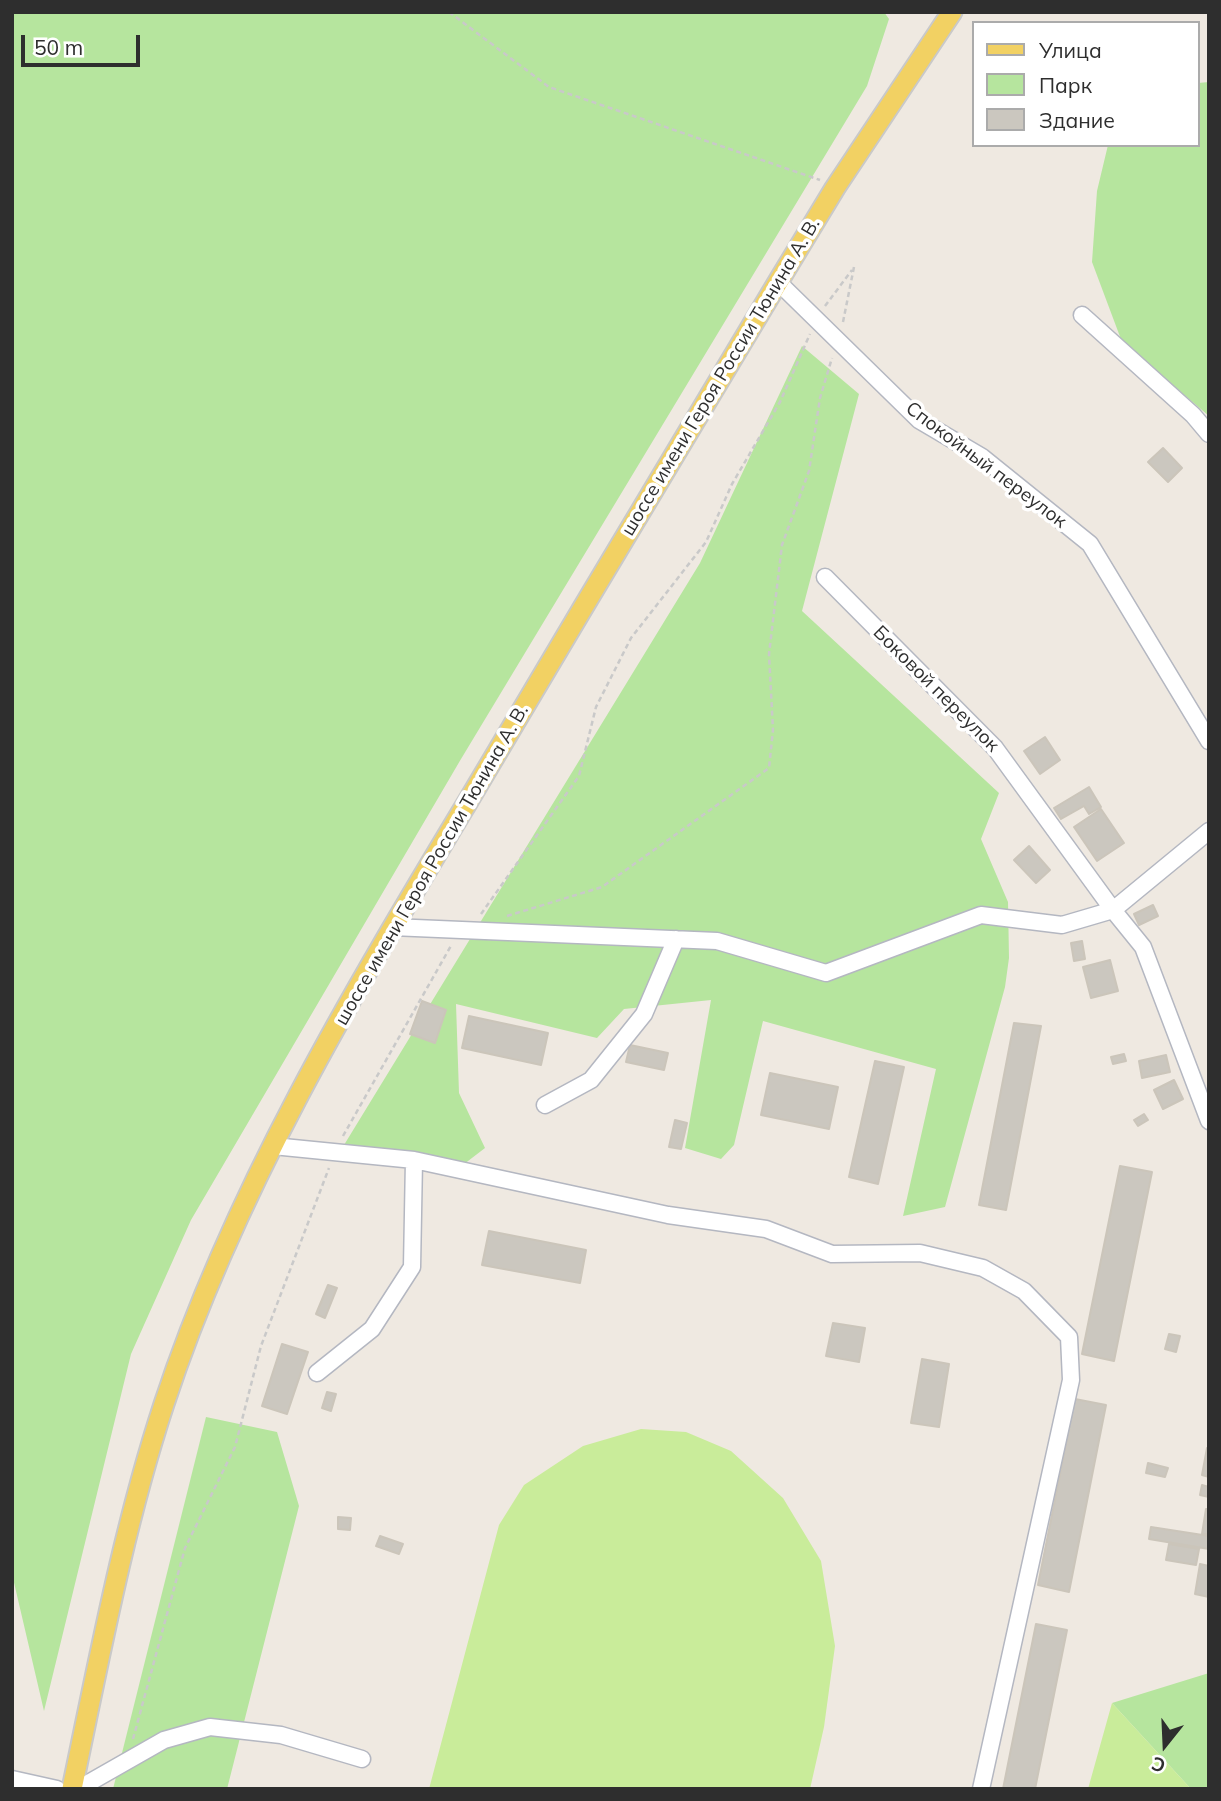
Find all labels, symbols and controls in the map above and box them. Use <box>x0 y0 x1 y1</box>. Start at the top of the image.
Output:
scale bar <box>24 21 144 65</box>
legend <box>972 21 1200 147</box>
text: 50 m <box>34 34 83 60</box>
text: Улица <box>1039 37 1102 63</box>
text: Парк <box>1039 72 1092 98</box>
text: Здание <box>1039 107 1115 133</box>
street label: шоссе имени Героя России Тюнина А. В. <box>617 214 825 540</box>
street label: Спокойный переулок <box>901 397 1071 533</box>
street label: Боковой переулок <box>868 621 1004 757</box>
street label: шоссе имени Героя России Тюнина А. В. <box>331 701 533 1029</box>
north arrow <box>1130 1710 1200 1780</box>
text: С <box>1149 1752 1168 1778</box>

